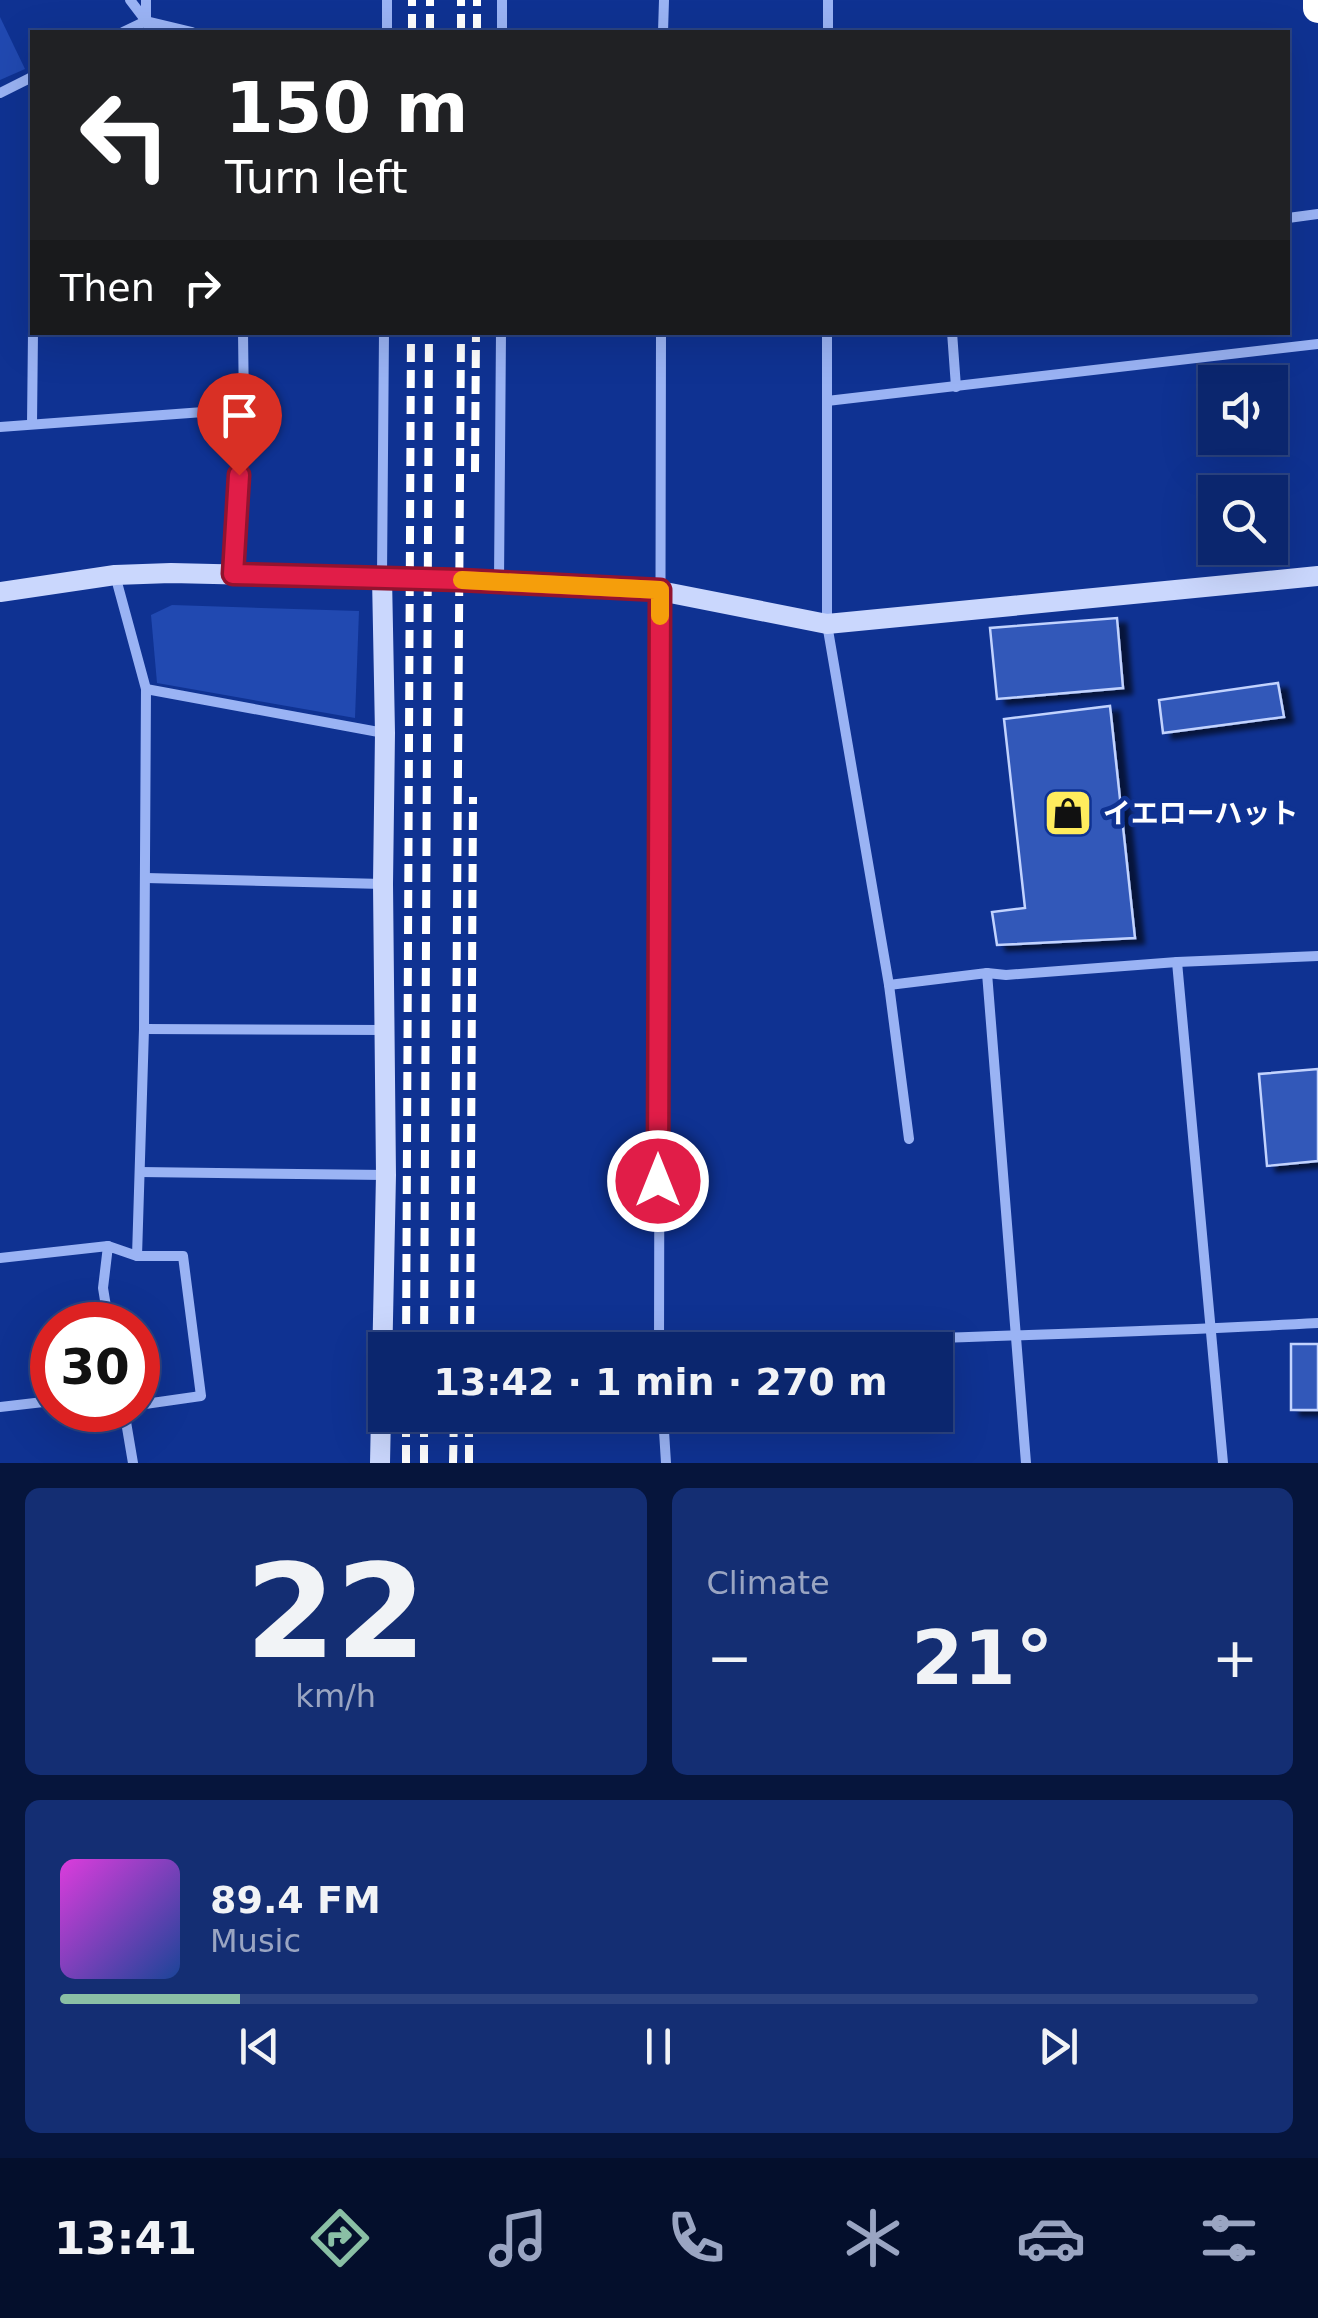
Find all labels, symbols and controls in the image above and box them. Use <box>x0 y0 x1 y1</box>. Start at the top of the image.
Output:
text: 150 m <box>225 67 468 149</box>
icon: left <box>60 70 190 200</box>
text: Turn left <box>225 151 408 204</box>
icon: right <box>175 260 230 315</box>
text: Then <box>60 266 155 310</box>
map controls <box>1198 365 1288 565</box>
button: sound <box>1198 365 1288 455</box>
pin <box>197 373 282 476</box>
icon: arrive <box>212 388 267 443</box>
button: search <box>1198 475 1288 565</box>
shop icon: イエローハット <box>1042 787 1094 839</box>
place label: イエローハット <box>1103 797 1298 830</box>
position arrow <box>606 1129 710 1233</box>
speed limit sign: 30 <box>30 1302 160 1432</box>
text: 13:42 · 1 min · 270 m <box>433 1360 888 1404</box>
text: 22 <box>245 1536 426 1688</box>
text: Climate <box>707 1564 830 1602</box>
text: 21° <box>911 1614 1053 1702</box>
text: − <box>707 1626 753 1690</box>
text: + <box>1212 1626 1258 1690</box>
text: km/h <box>295 1677 376 1715</box>
text: 89.4 FM <box>210 1878 381 1922</box>
text: Music <box>210 1922 301 1960</box>
icon: previous <box>232 2019 287 2074</box>
icon: pause <box>631 2019 686 2074</box>
icon: next <box>1031 2019 1086 2074</box>
icon: directions <box>305 2203 375 2273</box>
icon: music <box>483 2203 553 2273</box>
icon: phone <box>661 2203 731 2273</box>
icon: climate <box>838 2203 908 2273</box>
icon: car <box>1016 2203 1086 2273</box>
icon: filters <box>1194 2203 1264 2273</box>
text: 13:41 <box>54 2212 197 2265</box>

